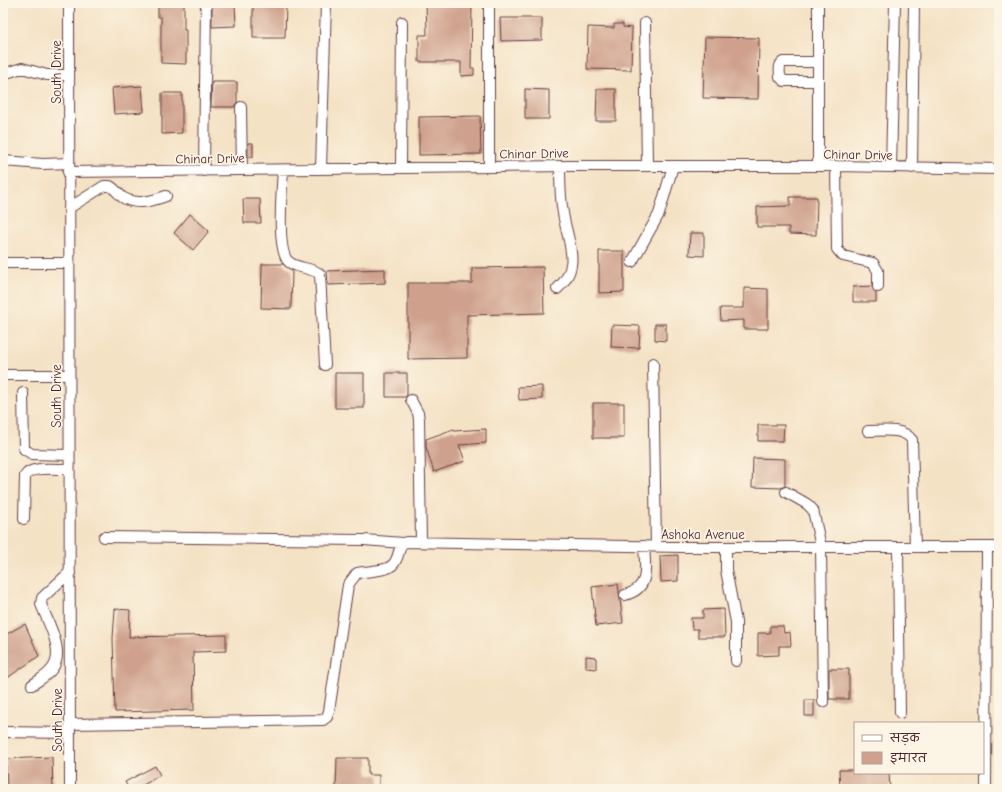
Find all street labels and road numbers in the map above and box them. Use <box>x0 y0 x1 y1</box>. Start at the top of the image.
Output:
street label: South Drive <box>49 40 64 104</box>
street label: Chinar Drive <box>499 145 569 162</box>
street label: Chinar Drive <box>823 146 893 163</box>
street label: Chinar Drive <box>175 150 245 167</box>
street label: South Drive <box>49 364 64 428</box>
street label: Ashoka Avenue <box>661 527 745 542</box>
street label: South Drive <box>50 688 65 752</box>

